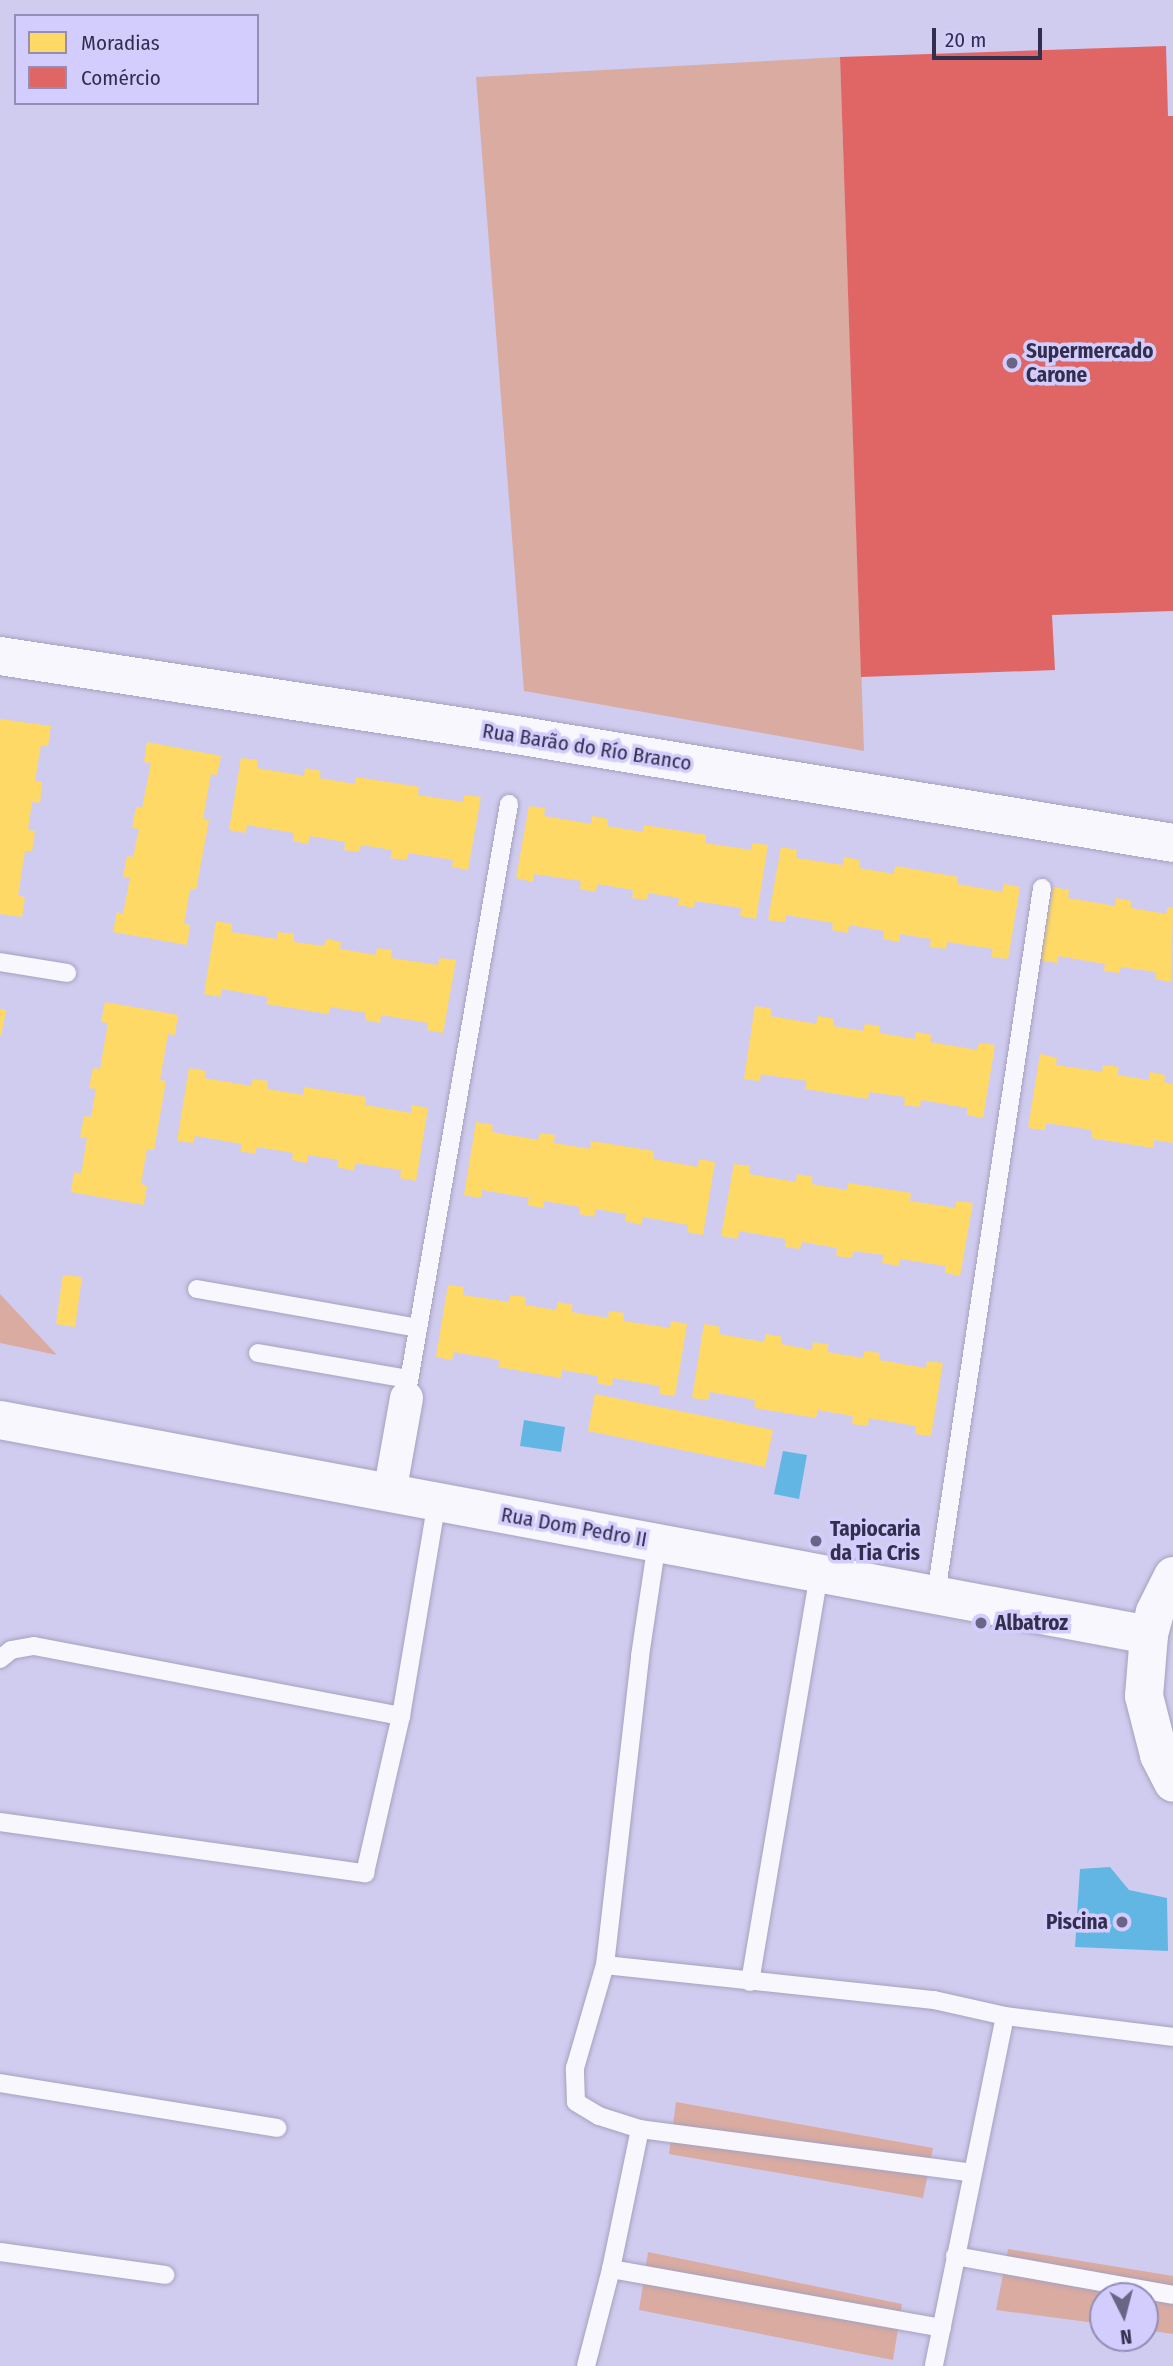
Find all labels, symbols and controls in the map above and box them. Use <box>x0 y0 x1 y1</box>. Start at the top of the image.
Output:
legend <box>14 14 259 105</box>
scale bar <box>935 14 1045 58</box>
text: 20 m <box>945 27 986 53</box>
text: Moradias <box>81 30 160 56</box>
text: Comércio <box>81 65 161 91</box>
place label: Supermercado Carone <box>1026 338 1153 388</box>
marker: Supermercado Carone <box>1004 355 1020 371</box>
street label: Rua Barão do Río Branco <box>481 718 693 776</box>
street label: Rua Dom Pedro II <box>499 1502 649 1552</box>
place label: Tapiocaria da Tia Cris <box>830 1516 921 1566</box>
marker: Tapiocaria da Tia Cris <box>808 1533 824 1549</box>
place label: Albatroz <box>995 1610 1068 1636</box>
marker: Albatroz <box>973 1615 989 1631</box>
place label: Piscina <box>1046 1909 1108 1935</box>
marker: Piscina <box>1114 1914 1130 1930</box>
north arrow <box>1089 2282 1159 2352</box>
text: N <box>1119 2324 1133 2348</box>

